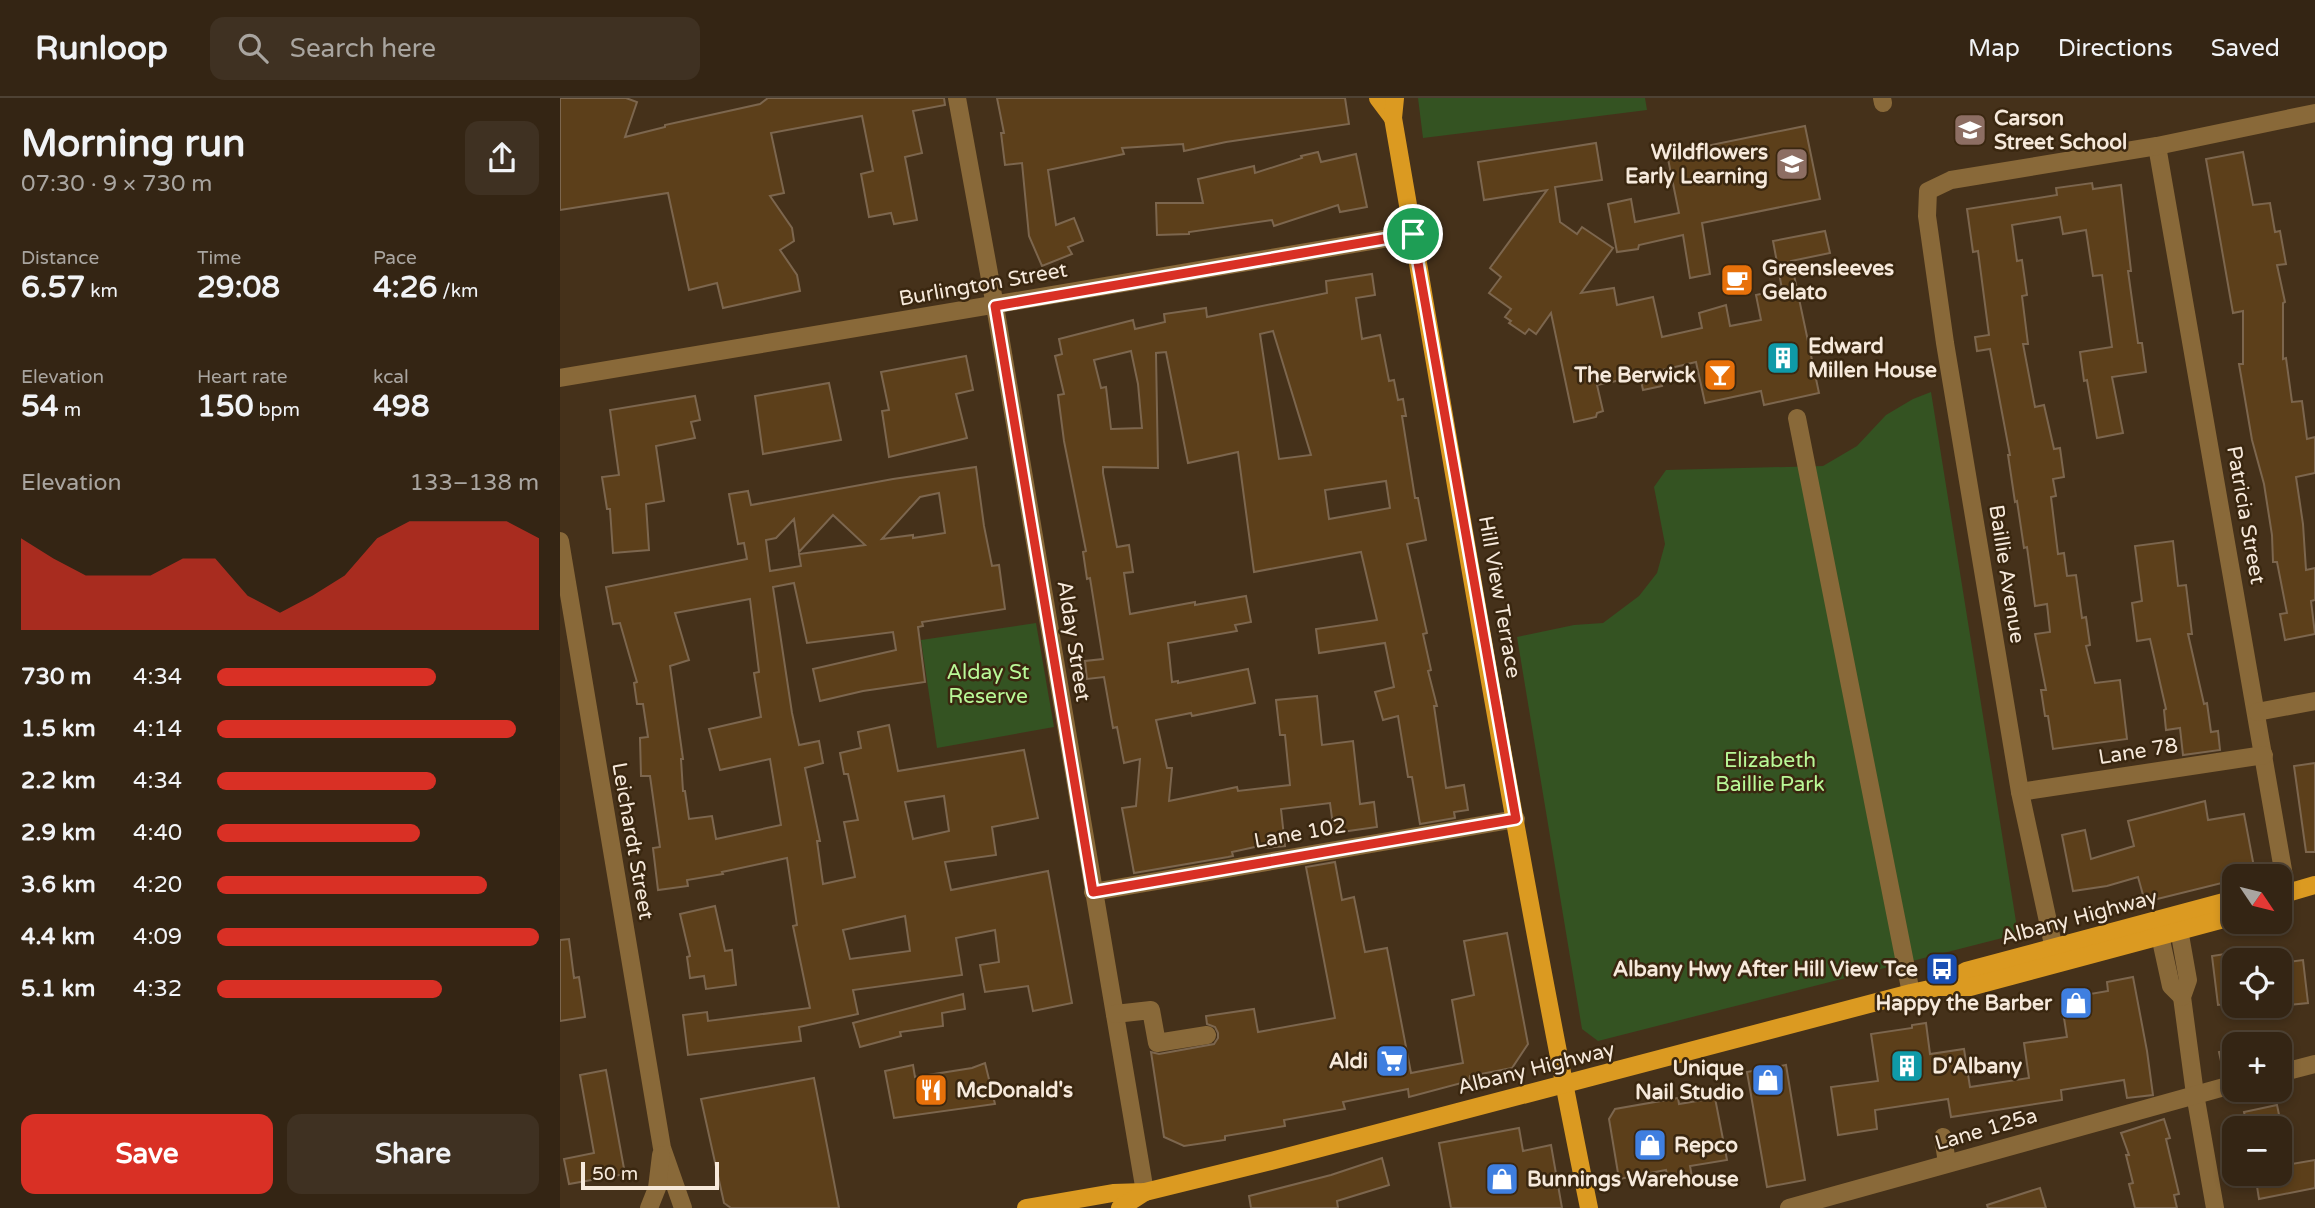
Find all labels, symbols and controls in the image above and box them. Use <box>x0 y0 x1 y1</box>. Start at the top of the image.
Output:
search box <box>210 17 700 80</box>
text: Runloop <box>35 29 168 68</box>
icon: search <box>234 29 272 67</box>
text: Search here <box>290 33 436 64</box>
text: Map <box>1968 34 2020 63</box>
text: Directions <box>2058 34 2173 63</box>
text: Saved <box>2211 34 2280 63</box>
place label: Carson Street School <box>1994 106 2127 155</box>
school or university icon: Carson Street School <box>1951 111 1989 149</box>
text: Morning run <box>21 121 245 167</box>
button: share <box>465 121 539 195</box>
place label: Wildflowers Early Learning <box>1625 140 1768 189</box>
school or university icon: Wildflowers Early Learning <box>1773 145 1811 183</box>
text: 07:30 · 9 × 730 m <box>21 170 212 198</box>
pin <box>1383 204 1443 264</box>
icon: arrive <box>1394 215 1432 253</box>
text: Distance <box>21 247 99 269</box>
text: Time <box>197 247 241 269</box>
text: Pace <box>373 247 417 269</box>
place label: Greensleeves Gelato <box>1762 256 1894 305</box>
street label: Burlington Street <box>897 257 1069 312</box>
cafe icon: Greensleeves Gelato <box>1718 261 1756 299</box>
text: 6.57 <box>21 269 85 306</box>
text: 29:08 <box>197 269 280 306</box>
text: 4:26 <box>373 269 437 306</box>
text: km <box>85 280 118 302</box>
text: /km <box>437 280 478 302</box>
place label: Edward Millen House <box>1808 334 1937 383</box>
building icon: Edward Millen House <box>1764 339 1802 377</box>
bar icon: The Berwick <box>1701 356 1739 394</box>
place label: The Berwick <box>1573 363 1697 388</box>
text: Elevation <box>21 366 104 388</box>
text: Heart rate <box>197 366 288 388</box>
text: kcal <box>373 366 409 388</box>
text: 54 <box>21 388 59 425</box>
text: 150 <box>197 388 254 425</box>
text: 498 <box>373 388 430 425</box>
text: m <box>59 399 81 421</box>
text: bpm <box>254 399 300 421</box>
street label: Patricia Street <box>2221 444 2270 586</box>
text: Elevation <box>21 469 122 497</box>
text: 133–138 m <box>410 469 539 497</box>
street label: Baillie Avenue <box>1983 503 2030 645</box>
street label: Hill View Terrace <box>1473 514 1526 680</box>
street label: Alday Street <box>1052 579 1095 703</box>
park label: Alday St Reserve <box>947 660 1029 709</box>
text: 730 m <box>21 663 91 691</box>
text: 4:34 <box>133 663 182 691</box>
text: 1.5 km <box>21 715 96 743</box>
text: 4:14 <box>133 715 182 743</box>
street label: Lane 78 <box>2096 733 2180 770</box>
park label: Elizabeth Baillie Park <box>1715 748 1825 797</box>
street label: Leichardt Street <box>606 760 659 922</box>
text: 2.2 km <box>21 767 96 795</box>
text: 4:34 <box>133 767 182 795</box>
street label: Lane 102 <box>1252 813 1348 854</box>
text: 2.9 km <box>21 819 96 847</box>
text: 4:40 <box>133 819 182 847</box>
north arrow <box>2222 864 2292 934</box>
map controls <box>2222 864 2292 1186</box>
text: 3.6 km <box>21 871 96 899</box>
text: 4:20 <box>133 871 182 899</box>
street label: Albany Highway <box>1998 885 2160 950</box>
text: 4.4 km <box>21 923 95 951</box>
text: 4:09 <box>133 923 182 951</box>
button: locate <box>2222 948 2292 1018</box>
bus stop icon: Albany Hwy After Hill View Tce <box>1923 950 1961 988</box>
place label: Albany Hwy After Hill View Tce <box>1613 957 1918 982</box>
text: 5.1 km <box>21 975 95 1003</box>
text: 4:32 <box>133 975 182 1003</box>
shop icon: Happy the Barber <box>2057 984 2095 1022</box>
place label: Happy the Barber <box>1876 991 2053 1016</box>
button: + <box>2222 1032 2292 1102</box>
street label: Albany Highway <box>1455 1037 1617 1100</box>
supermarket icon: Aldi <box>1373 1042 1411 1080</box>
building icon: D'Albany <box>1888 1047 1926 1085</box>
place label: Aldi <box>1329 1049 1368 1074</box>
place label: D'Albany <box>1932 1054 2023 1079</box>
place label: Unique Nail Studio <box>1635 1056 1744 1105</box>
shop icon: Unique Nail Studio <box>1749 1061 1787 1099</box>
restaurant icon: McDonald's <box>912 1071 950 1109</box>
place label: McDonald's <box>956 1078 1073 1103</box>
street label: Lane 125a <box>1932 1103 2040 1156</box>
button: Save <box>21 1114 273 1194</box>
button: Share <box>287 1114 539 1194</box>
button: − <box>2222 1116 2292 1186</box>
shop icon: Repco <box>1631 1126 1669 1164</box>
place label: Repco <box>1674 1133 1738 1158</box>
scale bar <box>581 1159 719 1191</box>
shop icon: Bunnings Warehouse <box>1483 1160 1521 1198</box>
text: 50 m <box>592 1163 638 1185</box>
place label: Bunnings Warehouse <box>1527 1167 1739 1192</box>

